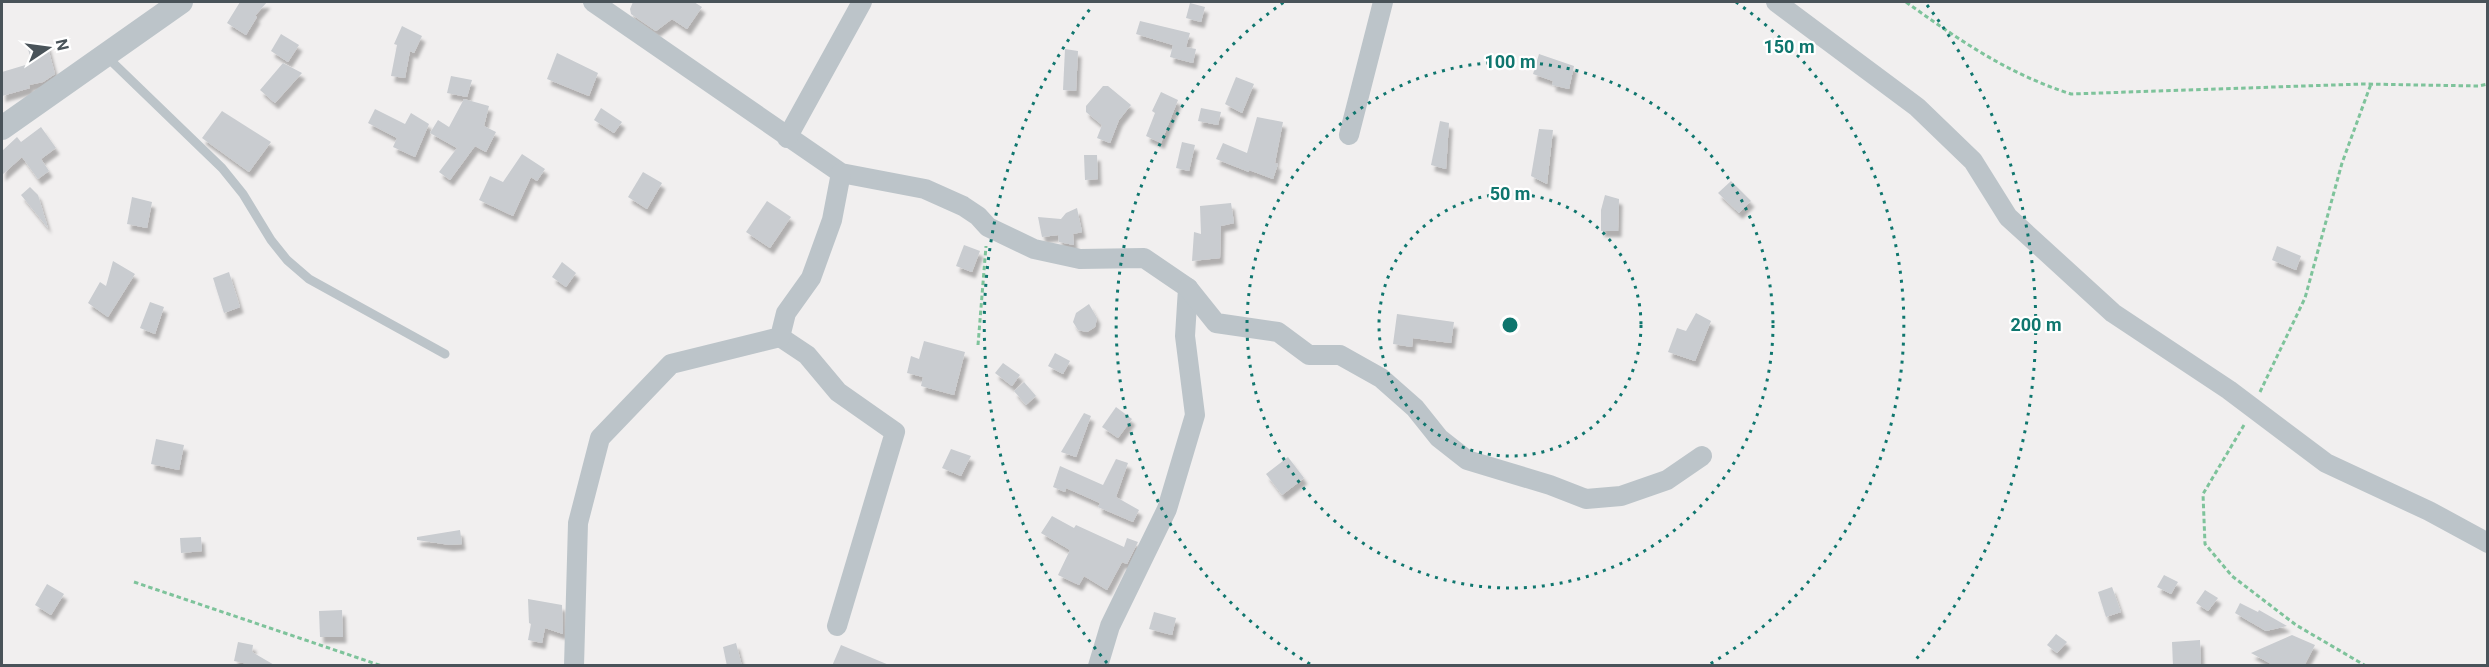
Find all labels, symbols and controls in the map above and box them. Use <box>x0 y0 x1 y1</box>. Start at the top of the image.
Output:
north arrow <box>18 18 78 78</box>
text: 150 m <box>1763 36 1815 57</box>
text: N <box>52 37 73 52</box>
text: 100 m <box>1484 51 1536 72</box>
text: 50 m <box>1490 183 1530 204</box>
text: 200 m <box>2010 314 2062 335</box>
centre of rings <box>1500 315 1520 335</box>

